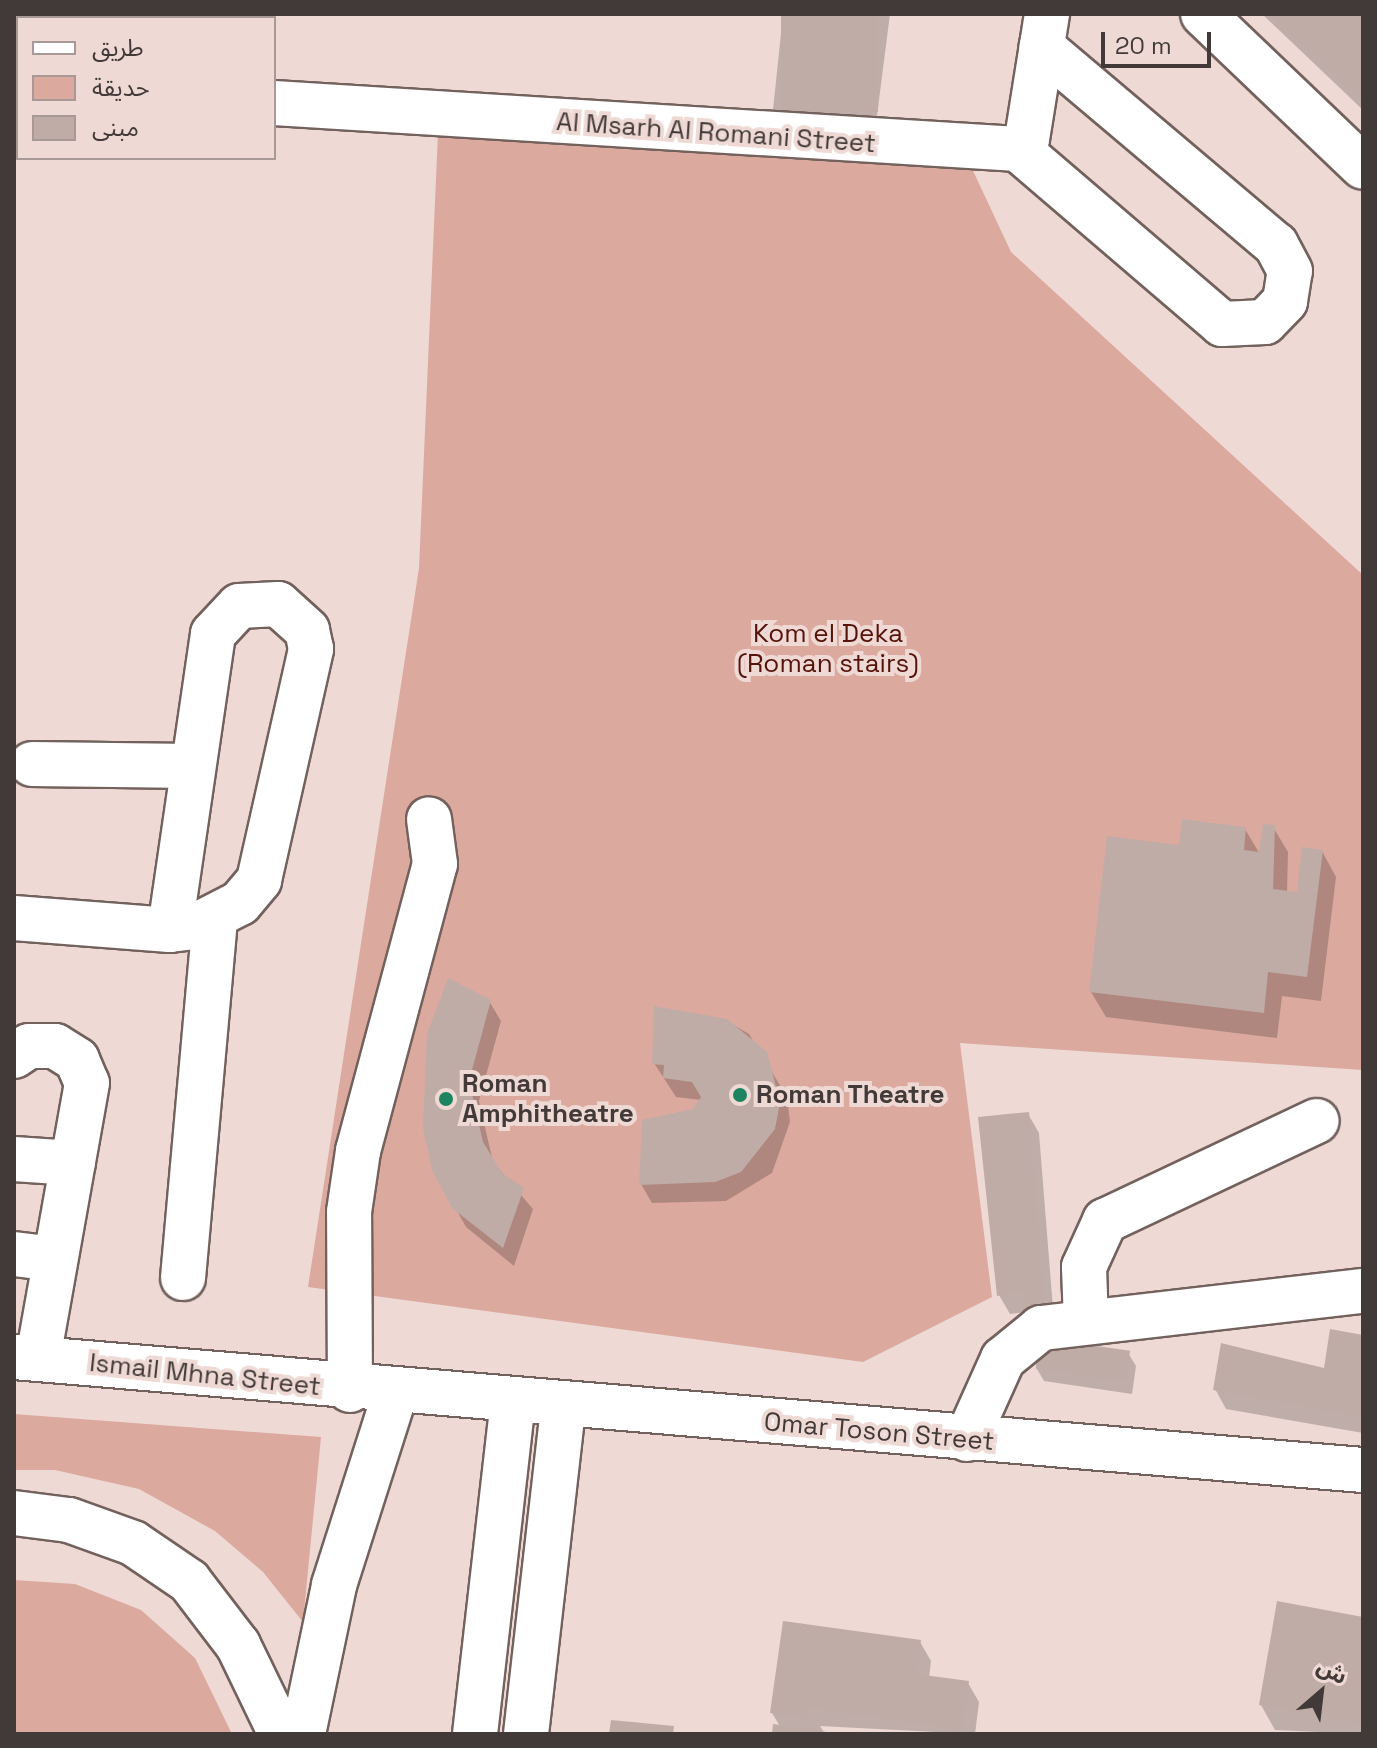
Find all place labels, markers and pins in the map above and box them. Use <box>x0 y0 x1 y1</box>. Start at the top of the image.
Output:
place label: Roman Amphitheatre <box>462 1068 634 1130</box>
place label: Roman Theatre <box>756 1079 945 1111</box>
marker: Roman Theatre <box>731 1086 749 1104</box>
marker: Roman Amphitheatre <box>437 1090 455 1108</box>

